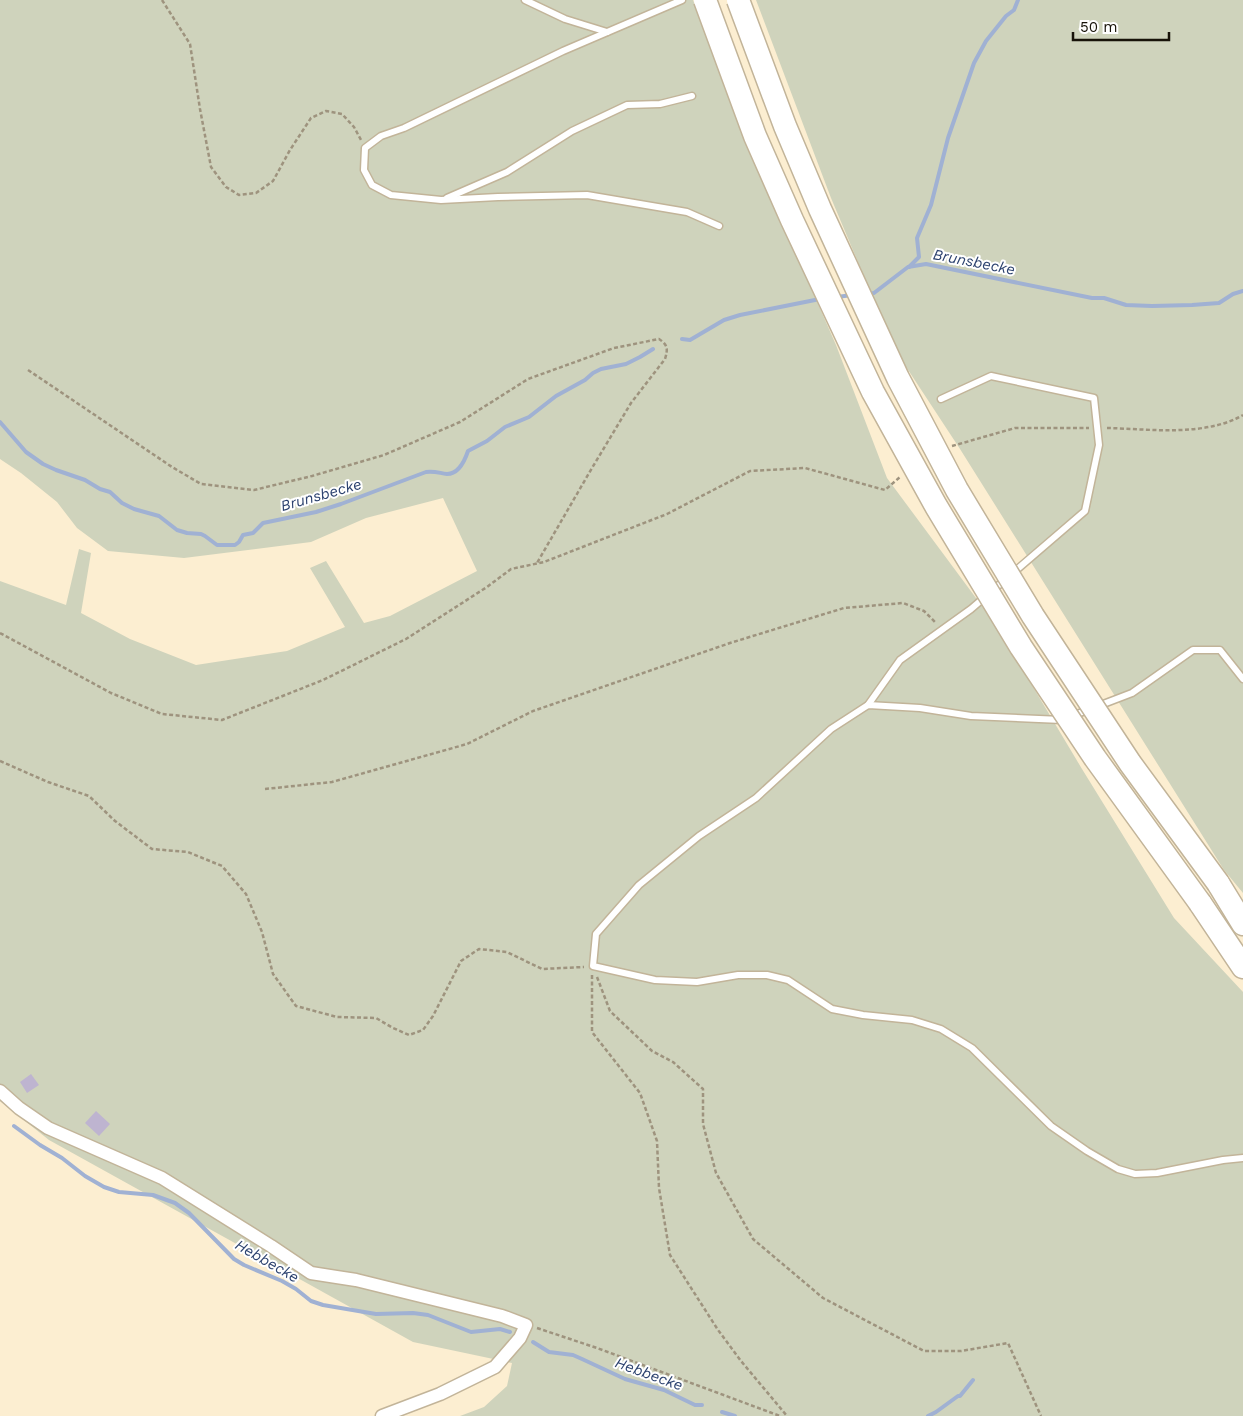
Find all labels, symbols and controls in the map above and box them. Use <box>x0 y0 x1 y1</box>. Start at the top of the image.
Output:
scale bar <box>1073 10 1169 42</box>
text: 50 m <box>1080 18 1117 36</box>
water label: Brunsbecke <box>931 245 1017 279</box>
water label: Brunsbecke <box>278 475 364 515</box>
water label: Hebbecke <box>232 1236 302 1286</box>
water label: Hebbecke <box>613 1353 685 1395</box>

